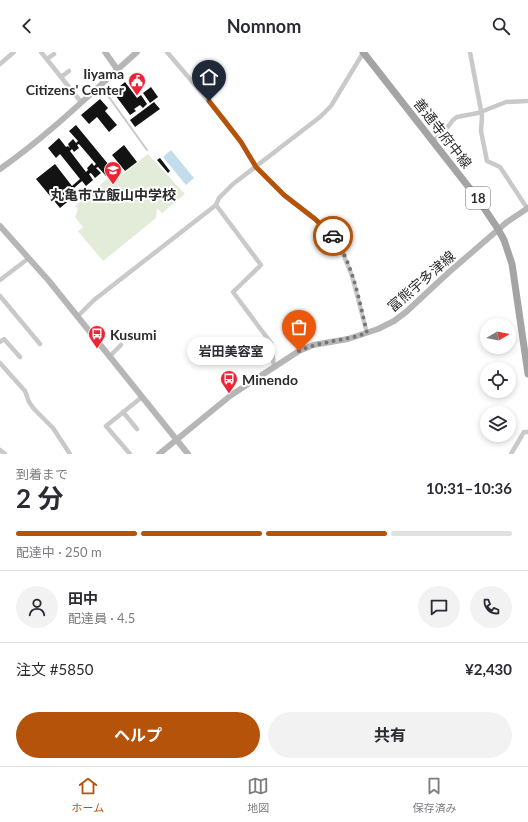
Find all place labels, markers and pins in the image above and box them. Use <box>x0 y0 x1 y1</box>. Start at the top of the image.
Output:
pin <box>192 60 226 101</box>
place label: Iiyama Citizens' Center <box>26 65 125 98</box>
public building icon: Iiyama Citizens' Center <box>127 71 147 96</box>
school or university icon: 丸亀市立飯山中学校 <box>103 160 123 185</box>
place label: 丸亀市立飯山中学校 <box>50 186 176 203</box>
pin <box>282 310 316 351</box>
bus stop icon: Kusumi <box>87 324 107 349</box>
place label: Kusumi <box>110 326 156 343</box>
callout: 岩田美容室 <box>187 337 275 365</box>
bus stop icon: Minendo <box>219 369 239 394</box>
place label: Minendo <box>242 371 298 388</box>

